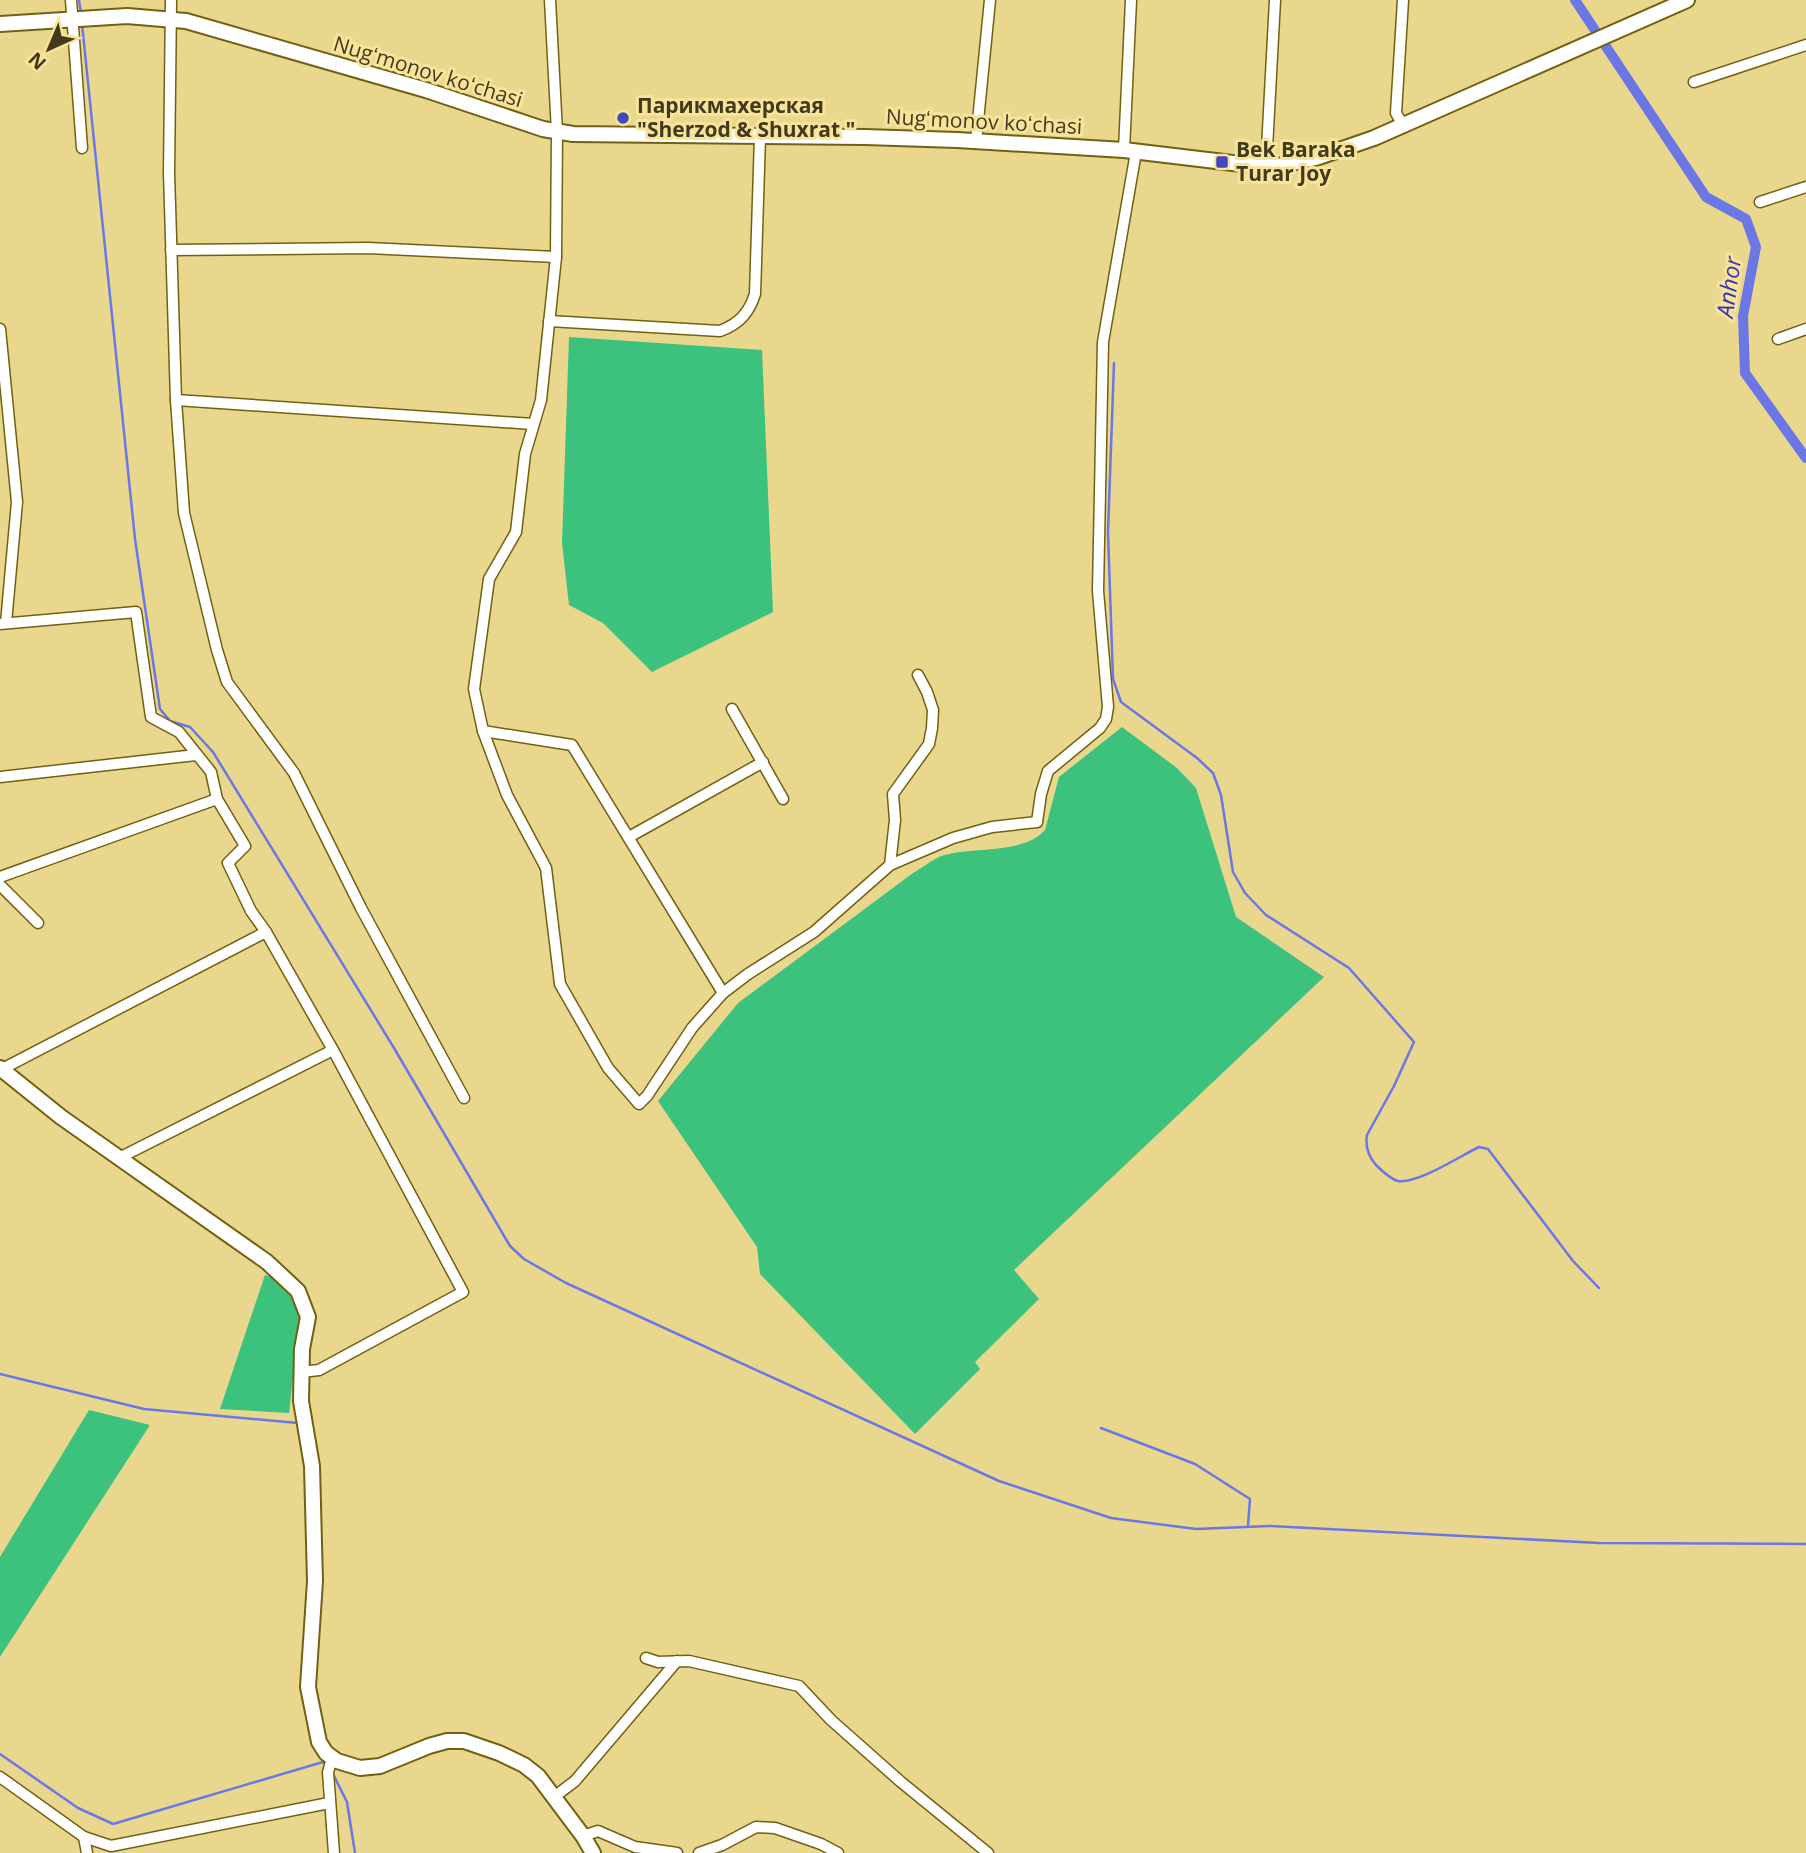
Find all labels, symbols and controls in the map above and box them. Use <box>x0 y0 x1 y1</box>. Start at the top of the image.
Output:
north arrow <box>14 14 84 84</box>
street label: Nugʻmonov koʻchasi <box>330 29 526 113</box>
text: N <box>23 47 52 76</box>
place label: Парикмахерская "Sherzod & Shuxrat " <box>637 91 855 143</box>
street label: Nugʻmonov koʻchasi <box>885 102 1083 140</box>
marker: Парикмахерская "Sherzod & Shuxrat " <box>615 110 631 126</box>
place label: Bek Baraka Turar Joy <box>1236 135 1356 187</box>
marker: Bek Baraka Turar Joy <box>1214 154 1230 170</box>
water label: Anhor <box>1708 253 1748 321</box>

